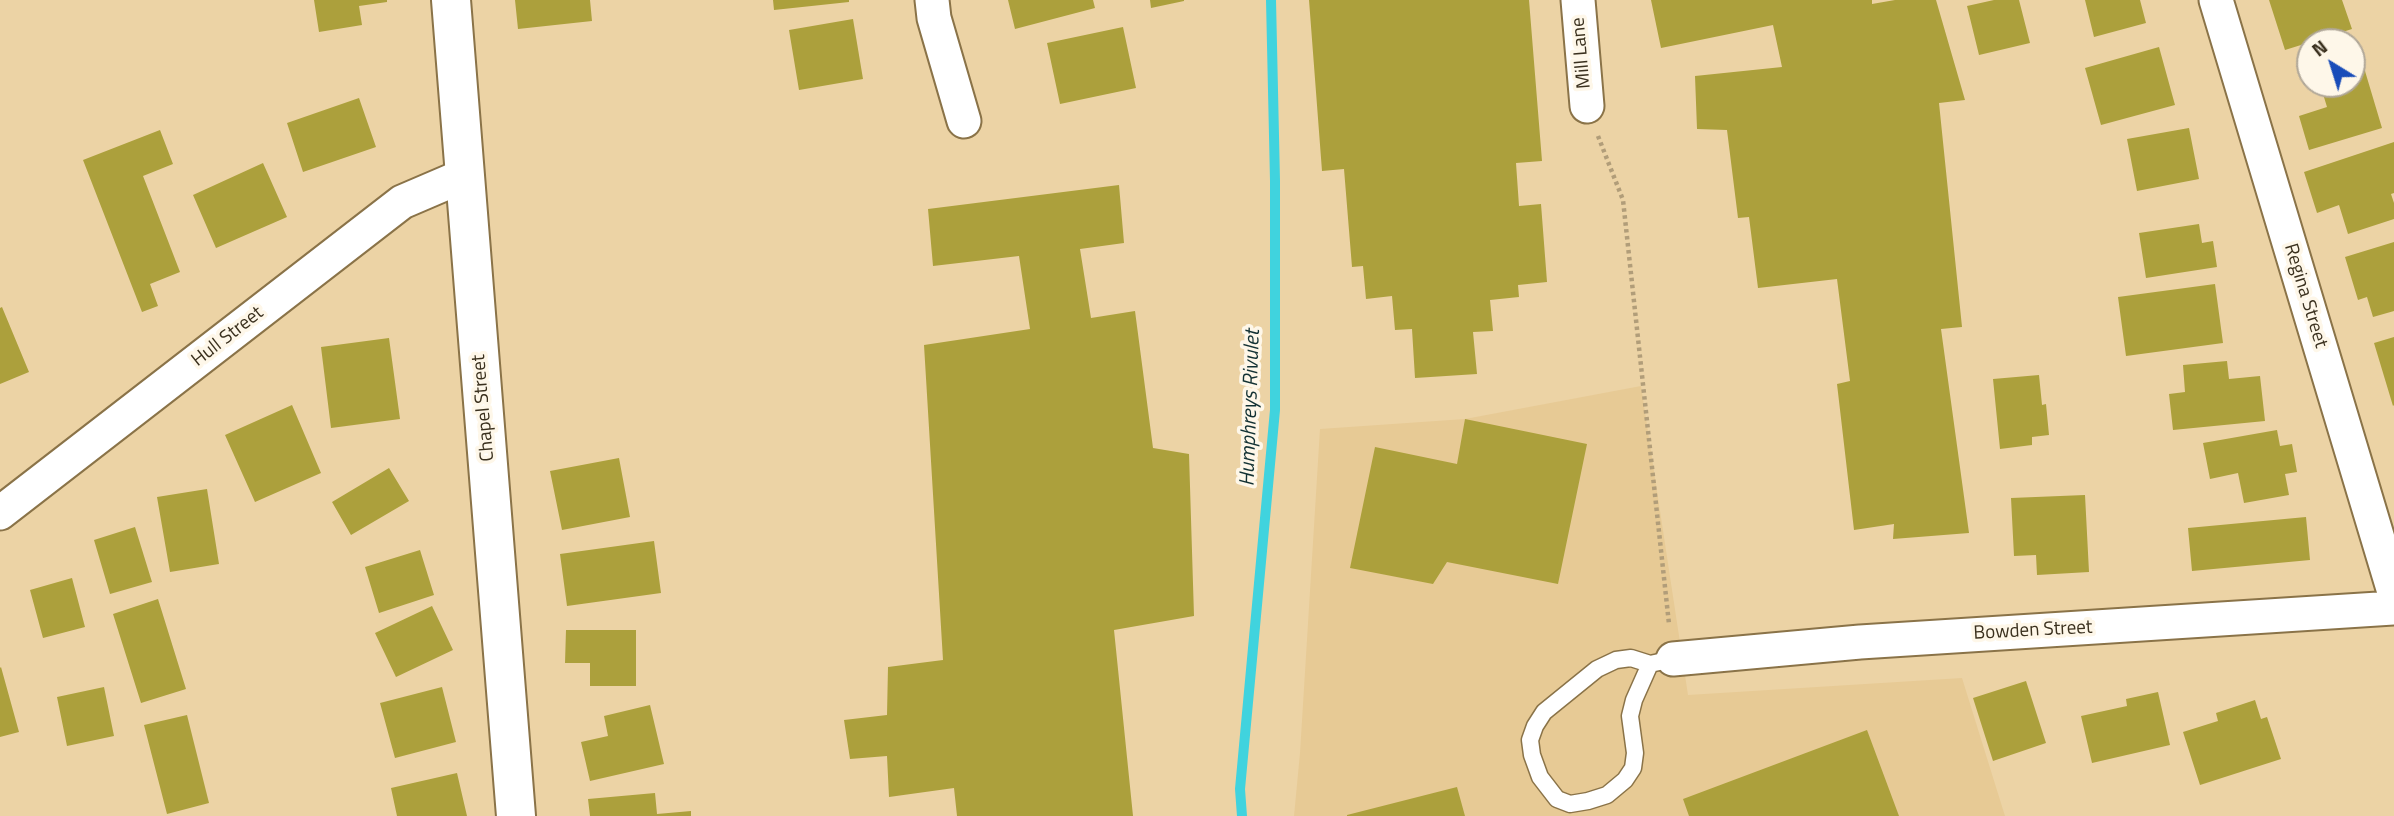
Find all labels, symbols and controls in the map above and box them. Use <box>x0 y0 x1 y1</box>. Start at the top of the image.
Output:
street label: Mill Lane <box>1568 16 1596 90</box>
north arrow <box>2296 28 2366 98</box>
text: N <box>2305 32 2333 63</box>
street label: Regina Street <box>2278 241 2332 351</box>
street label: Hull Street <box>188 302 268 372</box>
water label: Humphreys Rivulet <box>1236 329 1266 487</box>
street label: Chapel Street <box>468 354 500 462</box>
street label: Bowden Street <box>1973 617 2093 645</box>

